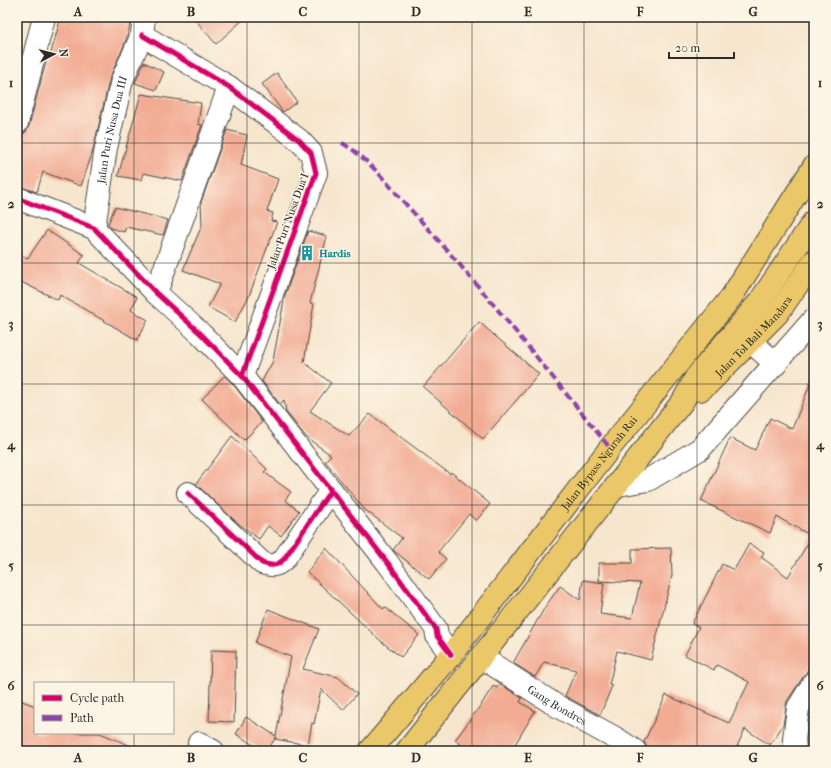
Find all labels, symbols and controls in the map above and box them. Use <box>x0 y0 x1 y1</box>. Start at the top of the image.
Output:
text: A <box>73 4 83 19</box>
text: B <box>187 4 196 19</box>
text: C <box>299 4 308 19</box>
text: D <box>411 4 421 19</box>
text: E <box>524 4 532 19</box>
text: F <box>636 4 644 19</box>
text: G <box>748 4 758 19</box>
north arrow <box>34 34 74 74</box>
scale bar <box>669 34 734 60</box>
text: 20 m <box>675 41 700 55</box>
text: N <box>56 48 70 58</box>
street label: Jalan Puri Nusa Dua III <box>94 73 130 185</box>
text: 1 <box>9 75 14 90</box>
text: 1 <box>818 75 823 90</box>
street label: Jalan Puri Nusa Dua I <box>264 171 312 272</box>
text: 2 <box>8 196 15 211</box>
text: 2 <box>817 196 824 211</box>
building icon: Hardis <box>298 244 316 262</box>
place label: Hardis <box>319 247 351 260</box>
street label: Jalan Tol Bali Mandara <box>712 293 795 380</box>
text: 3 <box>8 316 14 332</box>
text: 3 <box>817 316 823 332</box>
street label: Jalan Bypass Ngurah Rai <box>558 413 640 513</box>
text: 4 <box>6 437 16 453</box>
text: 4 <box>815 437 825 453</box>
text: 5 <box>8 558 14 573</box>
text: 5 <box>817 558 823 573</box>
text: 6 <box>7 678 15 693</box>
text: 6 <box>816 678 824 693</box>
legend <box>34 682 174 734</box>
street label: Gang Bondres <box>525 682 589 728</box>
text: Cycle path <box>70 691 125 705</box>
text: Path <box>70 711 94 725</box>
text: A <box>73 750 83 765</box>
text: B <box>187 750 196 765</box>
text: C <box>299 750 308 765</box>
text: D <box>411 750 421 765</box>
text: E <box>524 750 532 765</box>
text: F <box>636 750 644 765</box>
text: G <box>748 750 758 765</box>

